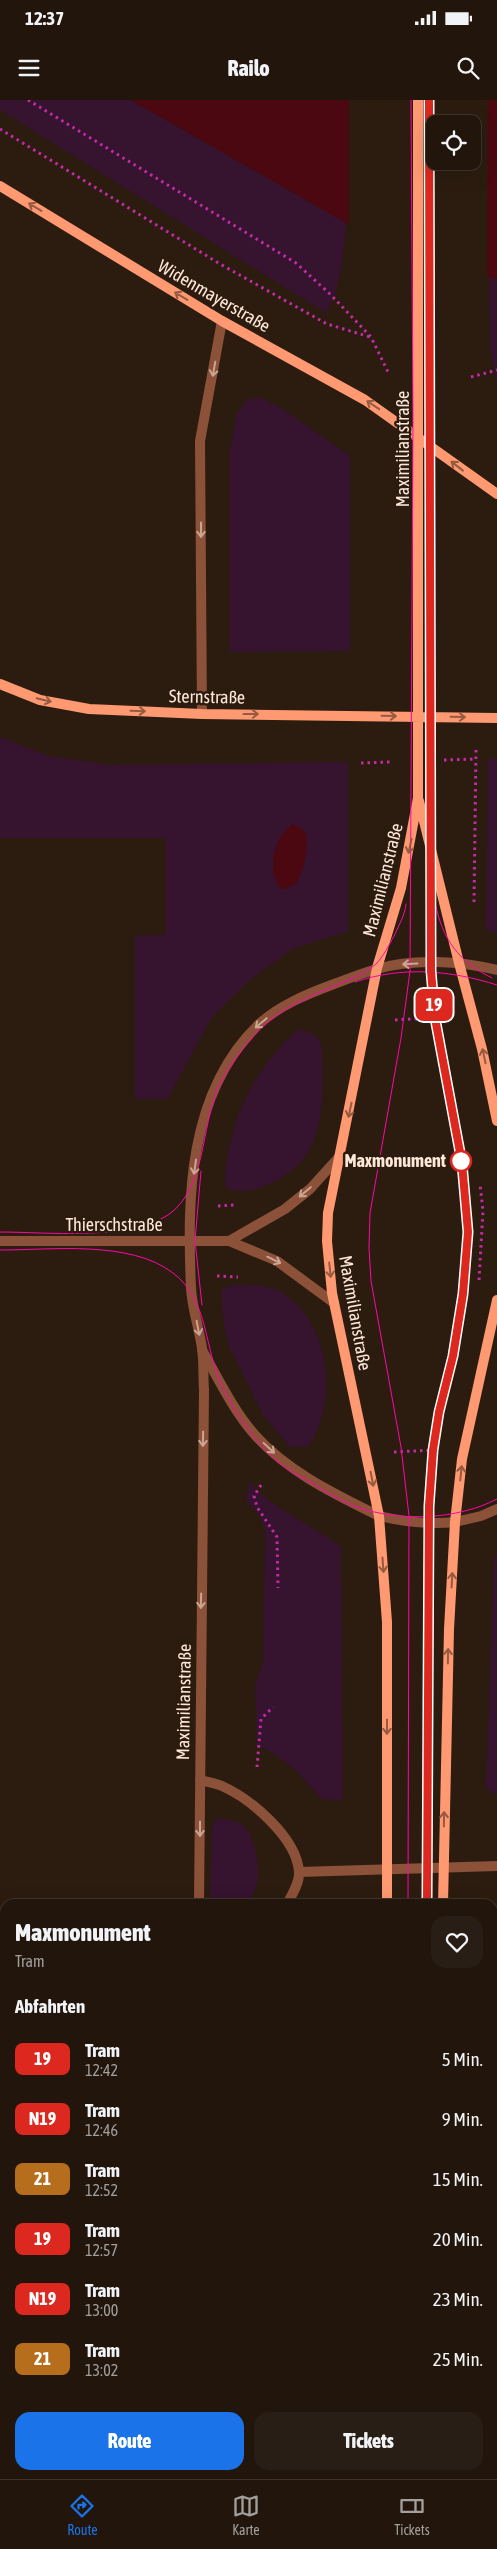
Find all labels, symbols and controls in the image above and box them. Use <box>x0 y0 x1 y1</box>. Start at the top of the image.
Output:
text: 12:37 <box>25 7 64 29</box>
icon: menu <box>15 54 43 82</box>
icon: search <box>454 54 482 82</box>
text: Railo <box>227 55 270 81</box>
map controls <box>426 115 481 170</box>
button: locate <box>426 115 481 170</box>
one-way arrow <box>29 202 43 212</box>
street label: Widenmayerstraße <box>154 255 274 336</box>
one-way arrow <box>174 290 188 300</box>
one-way arrow <box>208 361 218 377</box>
street label: Maximilianstraße <box>392 391 413 507</box>
one-way arrow <box>366 400 380 410</box>
one-way arrow <box>451 461 464 472</box>
one-way arrow <box>196 522 206 538</box>
street label: Sternstraße <box>169 685 245 708</box>
one-way arrow <box>35 696 51 705</box>
one-way arrow <box>130 707 146 716</box>
one-way arrow <box>242 709 258 719</box>
one-way arrow <box>381 711 397 721</box>
one-way arrow <box>449 712 465 722</box>
street label: Maximilianstraße <box>358 821 407 939</box>
one-way arrow <box>405 837 414 853</box>
one-way arrow <box>402 959 418 969</box>
line badge: 19 <box>412 989 456 1021</box>
text: 19 <box>426 994 442 1015</box>
one-way arrow <box>255 1018 268 1029</box>
one-way arrow <box>479 1048 488 1064</box>
one-way arrow <box>344 1102 354 1118</box>
place label: Maxmonument <box>344 1150 447 1171</box>
marker: Maxmonument <box>450 1150 472 1172</box>
one-way arrow <box>189 1159 199 1175</box>
one-way arrow <box>299 1187 312 1198</box>
street label: Thierschstraße <box>65 1214 163 1235</box>
street label: Maximilianstraße <box>335 1254 376 1372</box>
one-way arrow <box>266 1256 281 1265</box>
one-way arrow <box>325 1262 334 1278</box>
one-way arrow <box>194 1320 203 1336</box>
one-way arrow <box>198 1430 208 1446</box>
one-way arrow <box>262 1442 275 1454</box>
one-way arrow <box>456 1466 465 1482</box>
one-way arrow <box>368 1470 378 1486</box>
one-way arrow <box>378 1556 387 1572</box>
one-way arrow <box>448 1572 457 1588</box>
one-way arrow <box>196 1592 206 1609</box>
street label: Maximilianstraße <box>172 1644 195 1760</box>
one-way arrow <box>444 1648 453 1664</box>
one-way arrow <box>382 1718 392 1735</box>
one-way arrow <box>440 1811 449 1827</box>
one-way arrow <box>195 1820 205 1836</box>
button: heart <box>431 1916 483 1968</box>
text: Maxmonument <box>15 1919 150 1946</box>
text: Tram <box>15 1952 44 1970</box>
text: Abfahrten <box>15 1995 85 2017</box>
text: Tram <box>85 2039 120 2061</box>
text: 19 <box>34 2048 51 2069</box>
text: 5 Min. <box>442 2048 483 2070</box>
text: 12:42 <box>85 2061 118 2079</box>
text: Tram <box>85 2099 120 2121</box>
text: N19 <box>29 2108 56 2129</box>
text: 9 Min. <box>442 2108 483 2130</box>
text: 12:46 <box>85 2121 118 2139</box>
text: Tram <box>85 2159 120 2181</box>
text: 21 <box>34 2168 51 2189</box>
text: 15 Min. <box>433 2168 483 2190</box>
text: 12:52 <box>85 2181 118 2199</box>
text: Tram <box>85 2219 120 2241</box>
text: 19 <box>34 2228 51 2249</box>
text: 20 Min. <box>433 2228 483 2250</box>
text: 12:57 <box>85 2241 118 2259</box>
text: Tram <box>85 2279 120 2301</box>
text: N19 <box>29 2288 56 2309</box>
text: 23 Min. <box>433 2288 483 2310</box>
text: 13:00 <box>85 2301 118 2319</box>
text: Tram <box>85 2339 120 2361</box>
text: 21 <box>34 2348 51 2369</box>
text: 25 Min. <box>433 2348 483 2370</box>
text: 13:02 <box>85 2361 118 2379</box>
button: Route <box>15 2412 244 2470</box>
button: Tickets <box>254 2412 483 2470</box>
tab: Route <box>67 2492 98 2538</box>
tab: Karte <box>232 2492 260 2538</box>
tab: Tickets <box>394 2492 430 2538</box>

